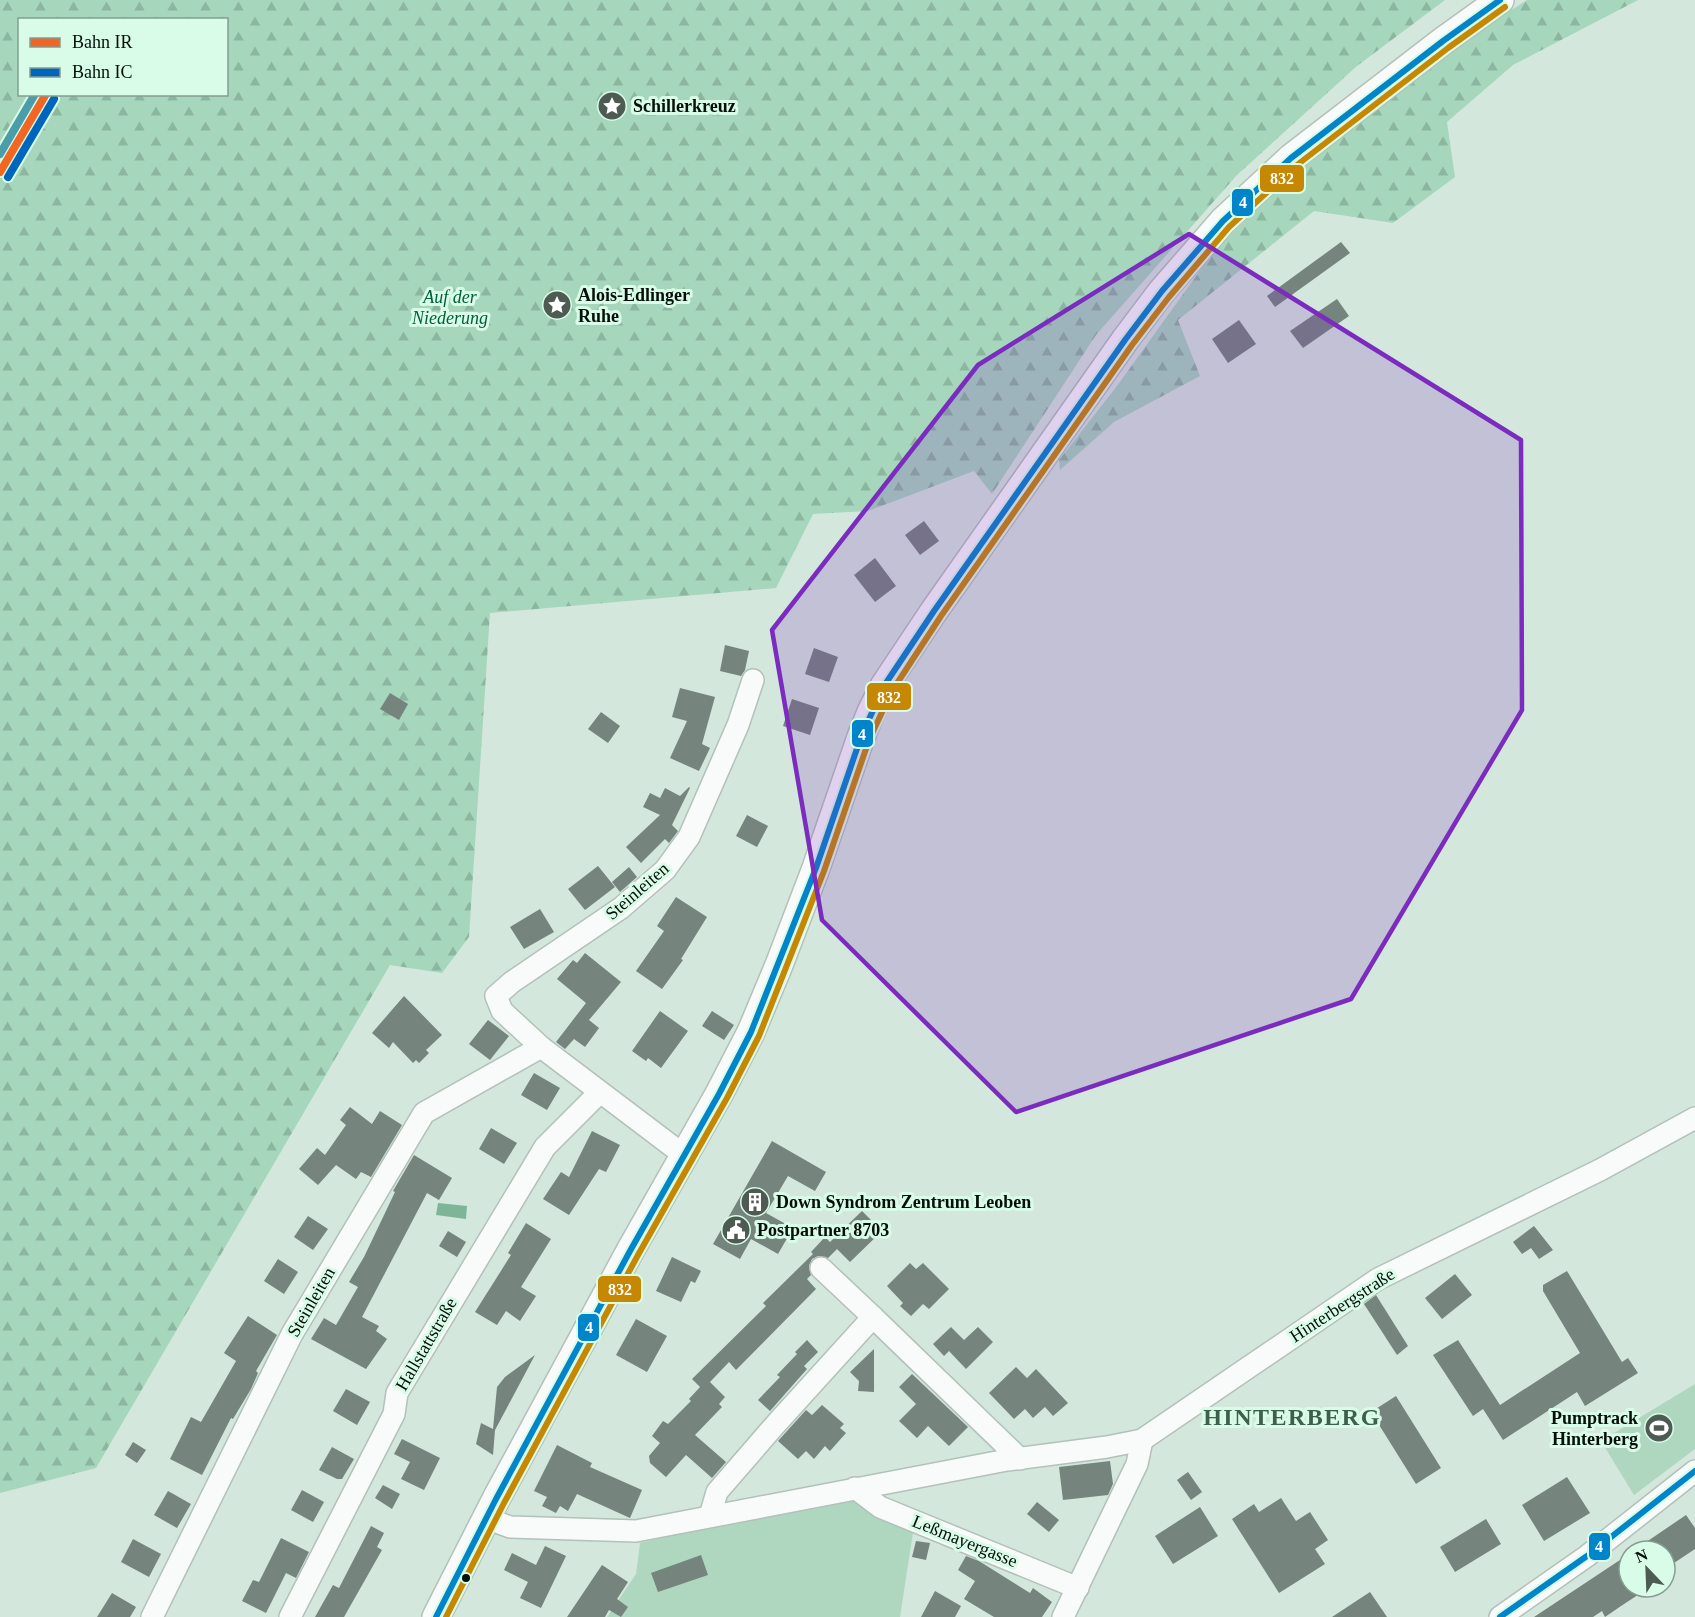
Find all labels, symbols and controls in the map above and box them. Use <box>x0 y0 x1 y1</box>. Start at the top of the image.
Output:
legend <box>18 18 228 96</box>
text: Bahn IR <box>72 32 133 52</box>
text: Bahn IC <box>72 62 133 82</box>
place icon: Schillerkreuz <box>596 90 628 122</box>
place label: Schillerkreuz <box>633 96 736 116</box>
line badge: 832 <box>1259 164 1305 193</box>
text: 832 <box>1270 170 1294 187</box>
line badge: 4 <box>1231 188 1254 217</box>
text: 4 <box>1239 194 1247 211</box>
place label: Alois-Edlinger Ruhe <box>578 285 690 326</box>
park label: Auf der Niederung <box>411 287 488 328</box>
place icon: Alois-Edlinger Ruhe <box>541 289 573 321</box>
line badge: 832 <box>866 682 912 711</box>
text: 832 <box>877 689 901 706</box>
line badge: 4 <box>851 719 874 748</box>
text: 4 <box>858 726 866 743</box>
street label: Steinleiten <box>601 858 673 924</box>
building icon: Down Syndrom Zentrum Leoben <box>739 1186 771 1218</box>
place label: Down Syndrom Zentrum Leoben <box>776 1192 1031 1212</box>
public building icon: Postpartner 8703 <box>720 1214 752 1246</box>
place label: Postpartner 8703 <box>757 1220 889 1240</box>
street label: Steinleiten <box>283 1264 339 1340</box>
street label: Hinterbergstraße <box>1286 1264 1398 1346</box>
line badge: 832 <box>597 1275 642 1303</box>
text: 832 <box>608 1281 632 1298</box>
street label: Hallstattstraße <box>391 1294 461 1394</box>
line badge: 4 <box>577 1313 600 1342</box>
text: 4 <box>585 1319 593 1336</box>
district label: HINTERBERG <box>1203 1404 1381 1430</box>
place label: Pumptrack Hinterberg <box>1551 1408 1638 1449</box>
sports icon: Pumptrack Hinterberg <box>1643 1412 1675 1444</box>
street label: Leßmayergasse <box>910 1511 1021 1571</box>
line badge: 4 <box>1588 1532 1611 1561</box>
text: 4 <box>1595 1538 1603 1555</box>
north arrow <box>1617 1539 1677 1599</box>
text: N <box>1633 1545 1650 1566</box>
unlabelled marker <box>460 1572 472 1584</box>

